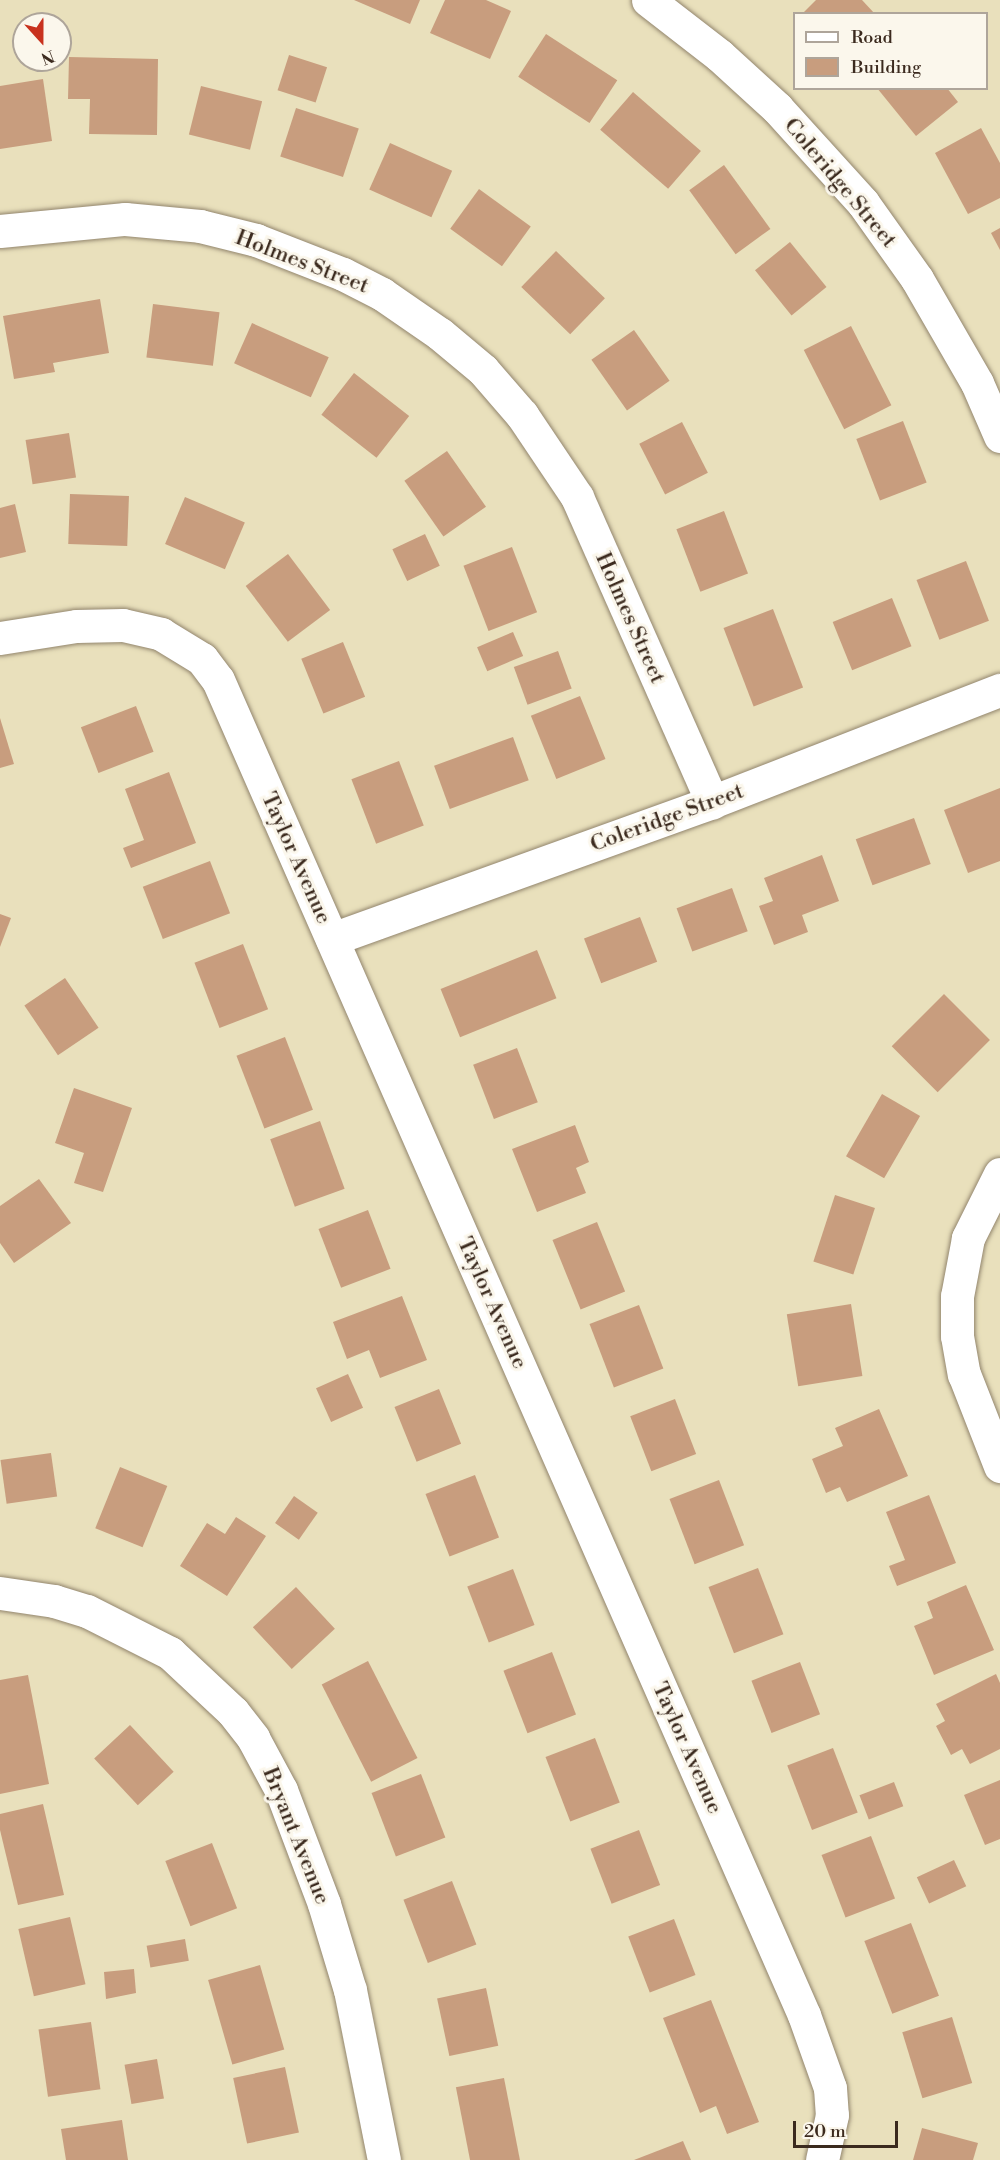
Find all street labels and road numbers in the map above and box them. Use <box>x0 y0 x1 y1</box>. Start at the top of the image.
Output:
street label: Coleridge Street <box>778 113 902 253</box>
street label: Holmes Street <box>232 224 372 300</box>
street label: Holmes Street <box>589 548 671 688</box>
street label: Coleridge Street <box>587 778 747 858</box>
street label: Taylor Avenue <box>255 788 337 928</box>
street label: Taylor Avenue <box>451 1233 533 1373</box>
street label: Taylor Avenue <box>646 1678 728 1818</box>
street label: Bryant Avenue <box>257 1764 335 1908</box>

